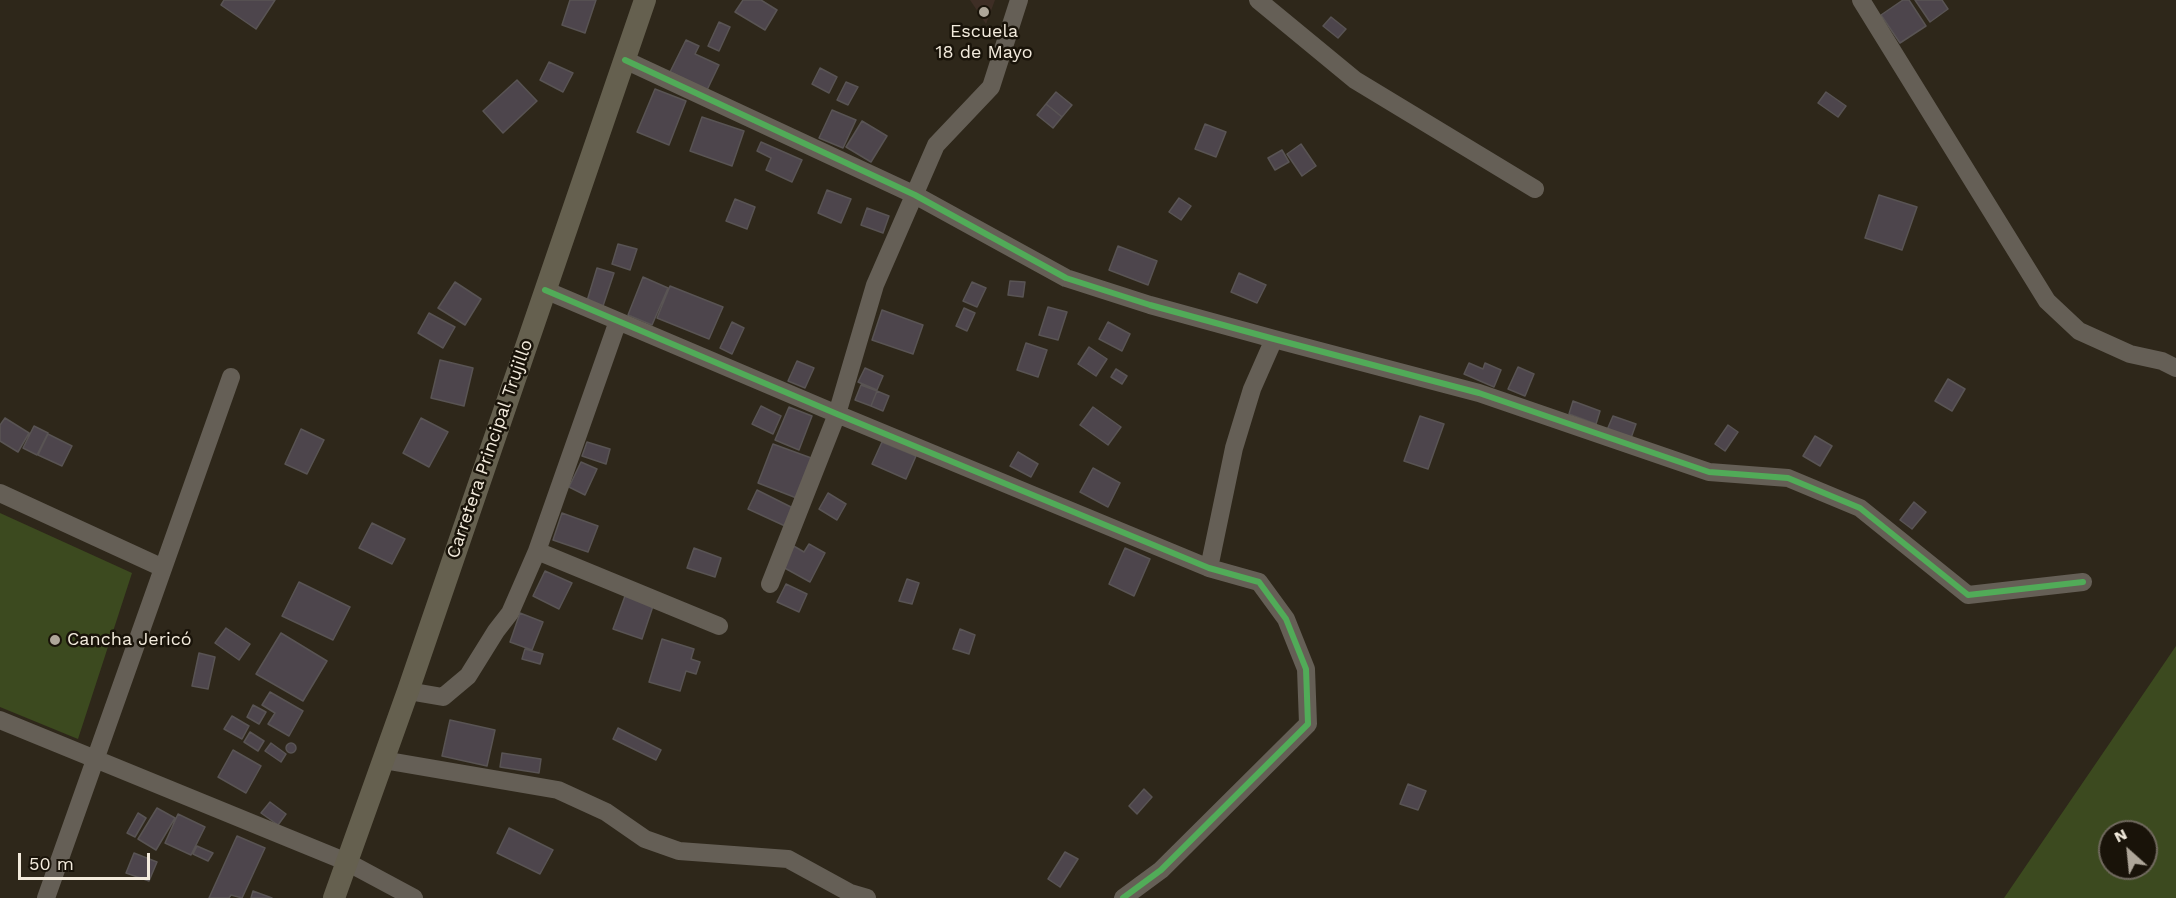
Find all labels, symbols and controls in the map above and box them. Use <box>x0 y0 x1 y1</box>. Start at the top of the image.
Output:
marker: Escuela 18 de Mayo <box>977 5 991 19</box>
place label: Escuela 18 de Mayo <box>935 21 1033 63</box>
street label: Carretera Principal Trujillo <box>442 337 538 561</box>
place label: Cancha Jericó <box>67 629 192 651</box>
marker: Cancha Jericó <box>48 633 62 647</box>
north arrow <box>2098 820 2158 880</box>
text: N <box>2111 824 2130 846</box>
scale bar <box>21 841 153 879</box>
text: 50 m <box>29 853 74 874</box>

